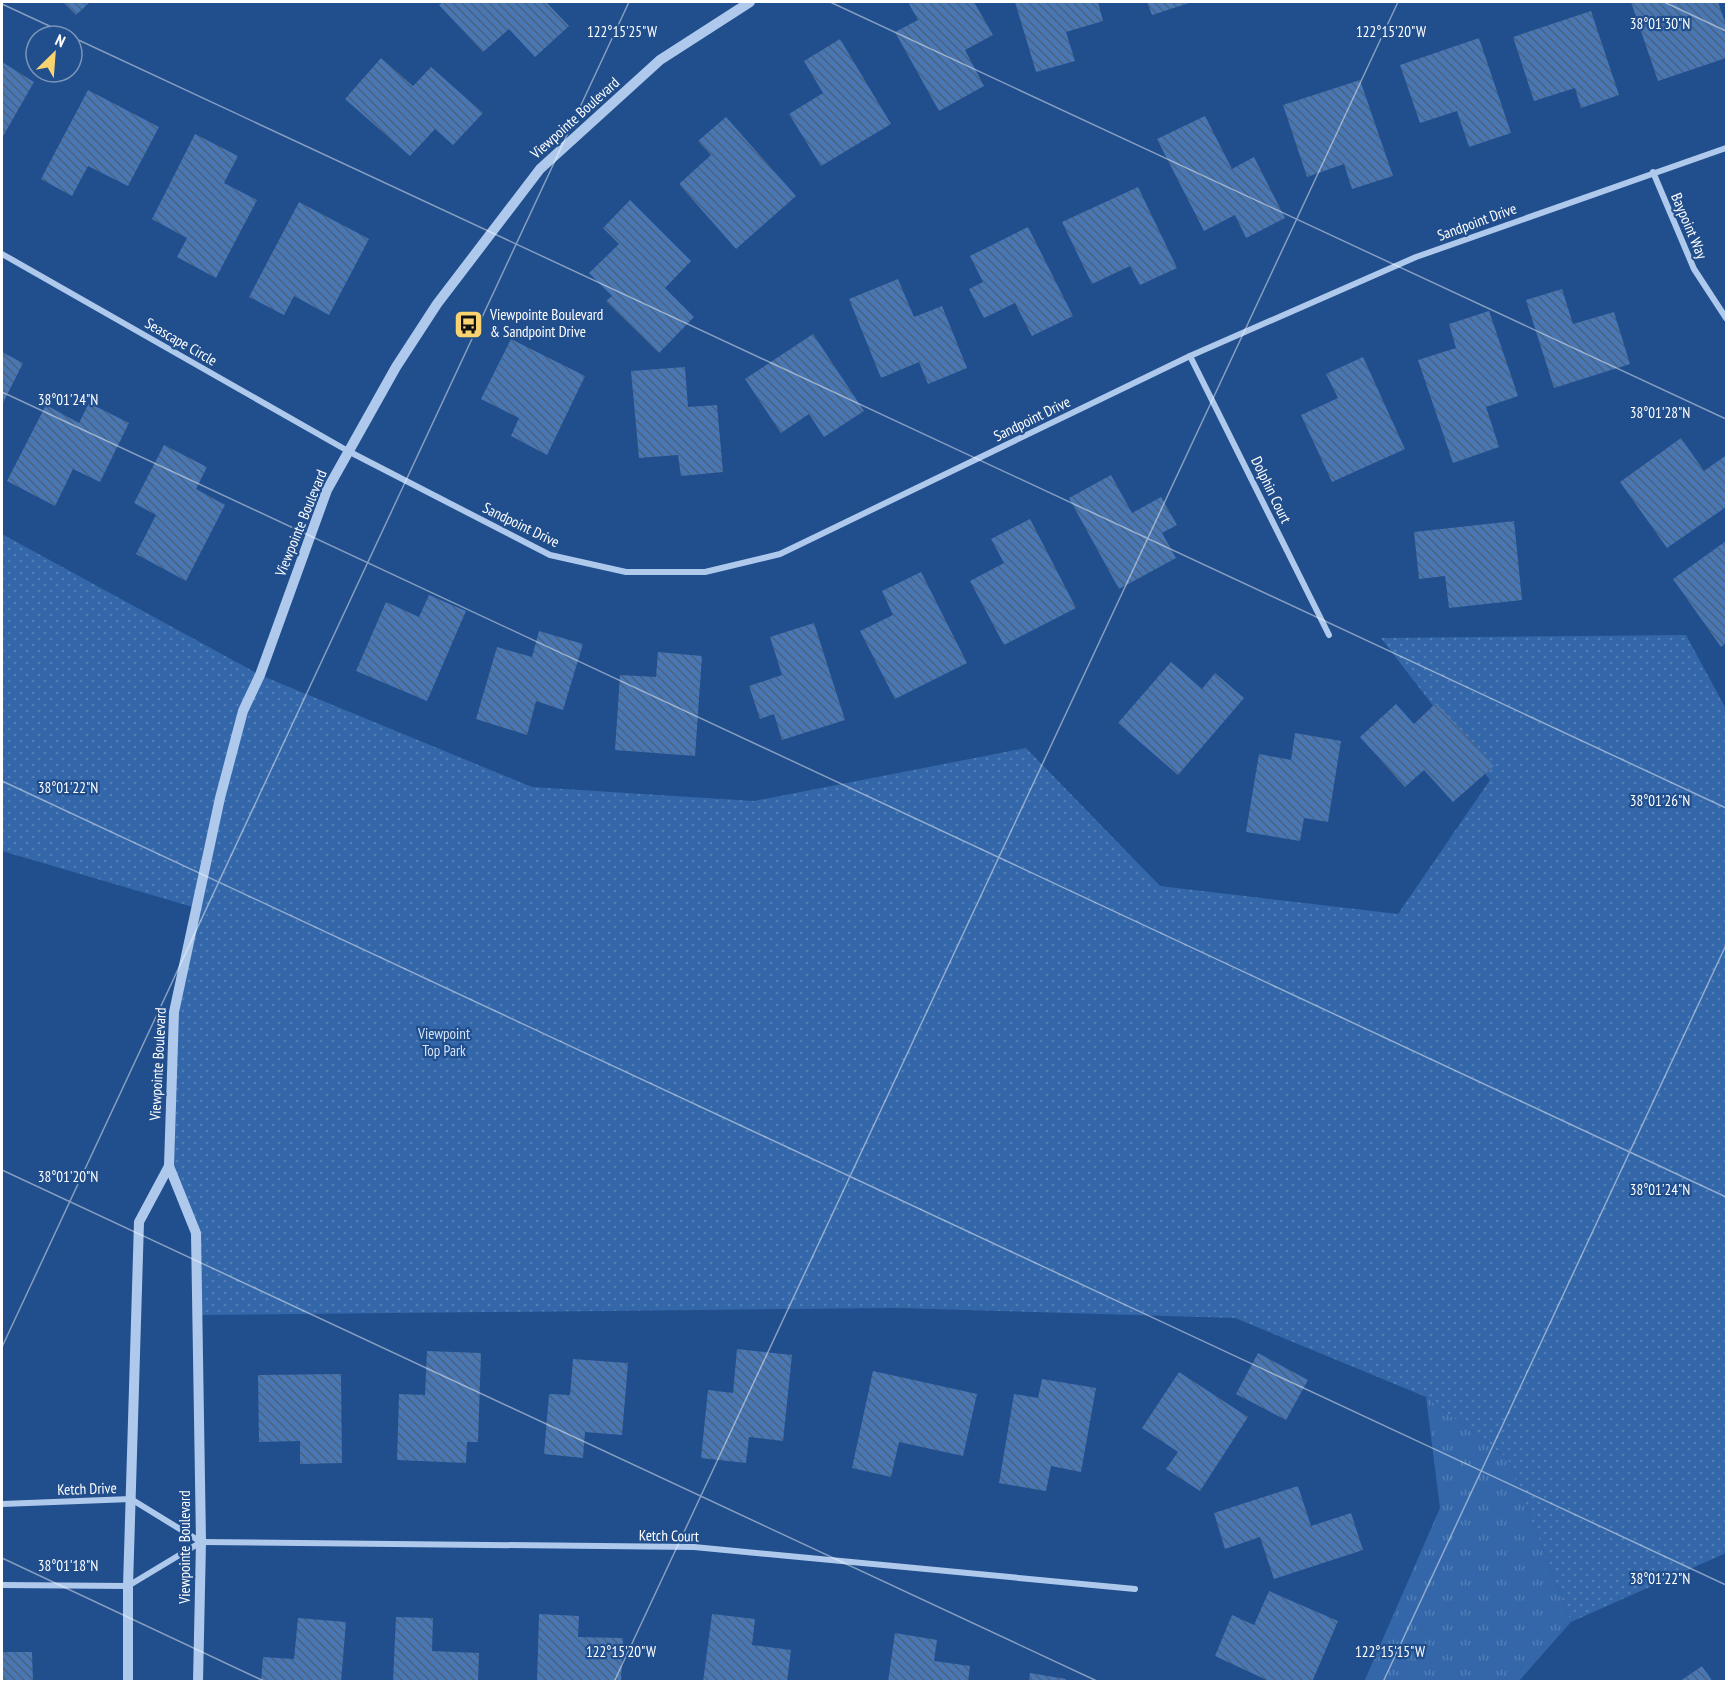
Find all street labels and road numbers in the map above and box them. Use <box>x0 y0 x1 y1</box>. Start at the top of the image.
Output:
street label: Viewpointe Boulevard <box>525 73 623 163</box>
street label: Baypoint Way <box>1667 190 1712 262</box>
street label: Sandpoint Drive <box>1435 198 1519 245</box>
street label: Seascape Circle <box>142 313 221 370</box>
street label: Sandpoint Drive <box>990 392 1073 445</box>
street label: Dolphin Court <box>1247 453 1296 526</box>
street label: Viewpointe Boulevard <box>270 467 331 580</box>
street label: Sandpoint Drive <box>480 498 563 551</box>
street label: Viewpointe Boulevard <box>145 1007 170 1122</box>
street label: Ketch Drive <box>57 1478 117 1499</box>
street label: Viewpointe Boulevard <box>175 1490 194 1605</box>
street label: Ketch Court <box>639 1525 699 1546</box>

